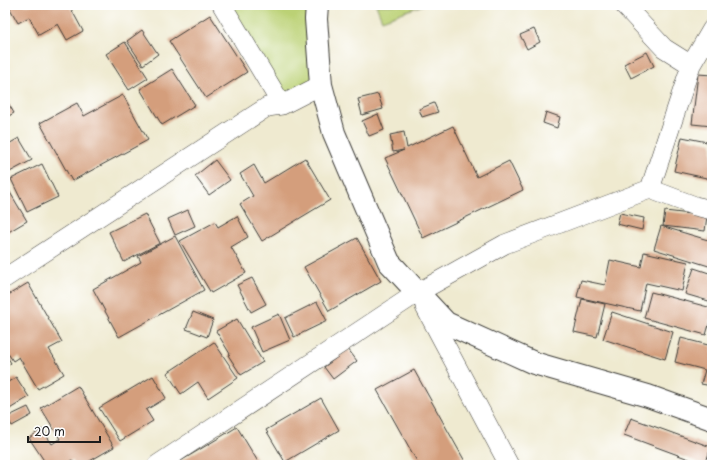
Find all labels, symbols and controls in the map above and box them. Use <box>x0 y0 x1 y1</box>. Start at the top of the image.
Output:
scale bar <box>28 418 100 444</box>
text: 20 m <box>34 422 65 440</box>

